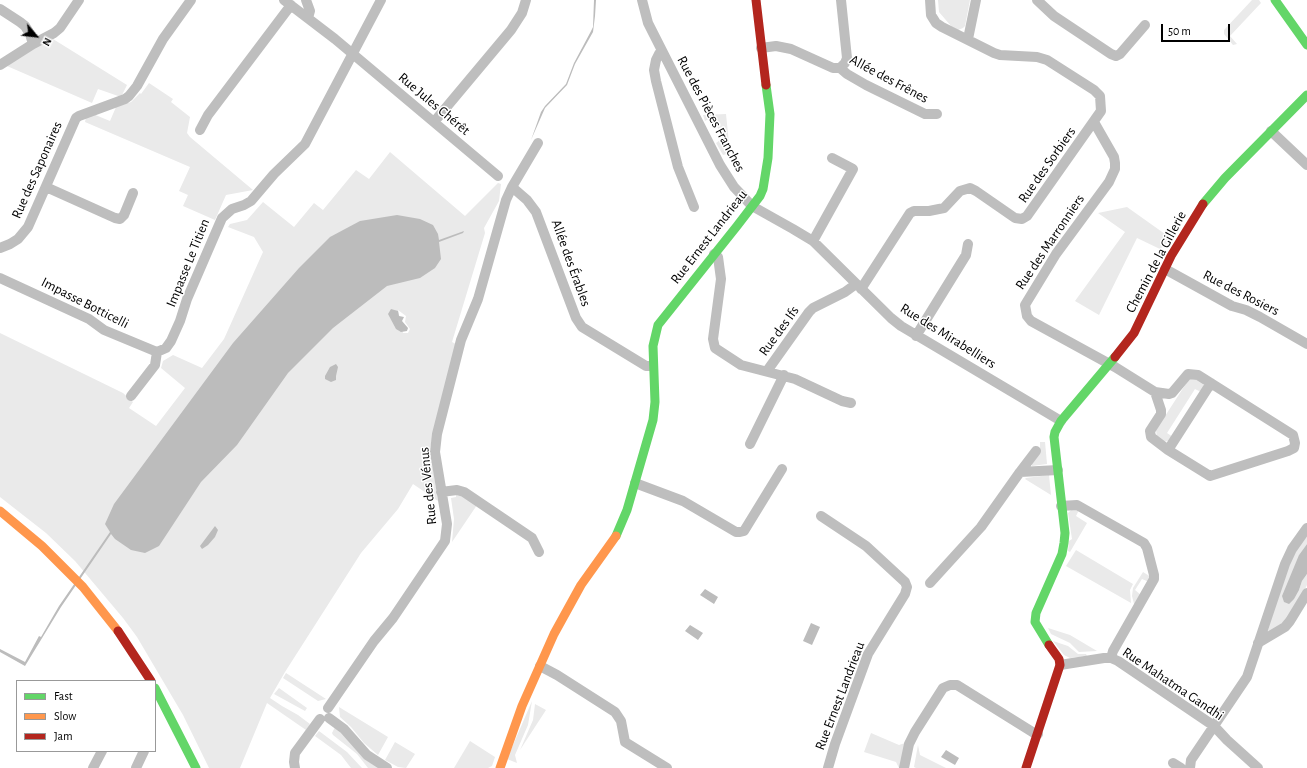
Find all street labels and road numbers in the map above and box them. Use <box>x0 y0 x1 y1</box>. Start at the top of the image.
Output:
street label: Allée des Frênes <box>847 51 931 107</box>
street label: Rue des Pièces Franches <box>673 53 749 175</box>
street label: Rue Jules Chérêt <box>395 69 473 139</box>
street label: Rue des Saponaires <box>8 119 66 221</box>
street label: Rue des Sorbiers <box>1015 124 1079 206</box>
street label: Rue Ernest Landrieau <box>667 187 751 287</box>
street label: Rue des Marronniers <box>1012 191 1088 293</box>
street label: Chemin de la Gillerie <box>1122 208 1190 316</box>
street label: Impasse Le Titien <box>163 216 213 310</box>
street label: Allée des Érables <box>548 217 594 309</box>
street label: Rue des Rosiers <box>1200 267 1282 319</box>
street label: Impasse Botticelli <box>38 274 132 332</box>
street label: Rue des Mirabelliers <box>897 300 999 372</box>
street label: Rue des Ifs <box>755 303 803 359</box>
street label: Rue des Vénus <box>416 446 440 526</box>
street label: Rue Ernest Landrieau <box>812 639 868 753</box>
street label: Rue Mahatma Gandhi <box>1119 644 1227 724</box>

